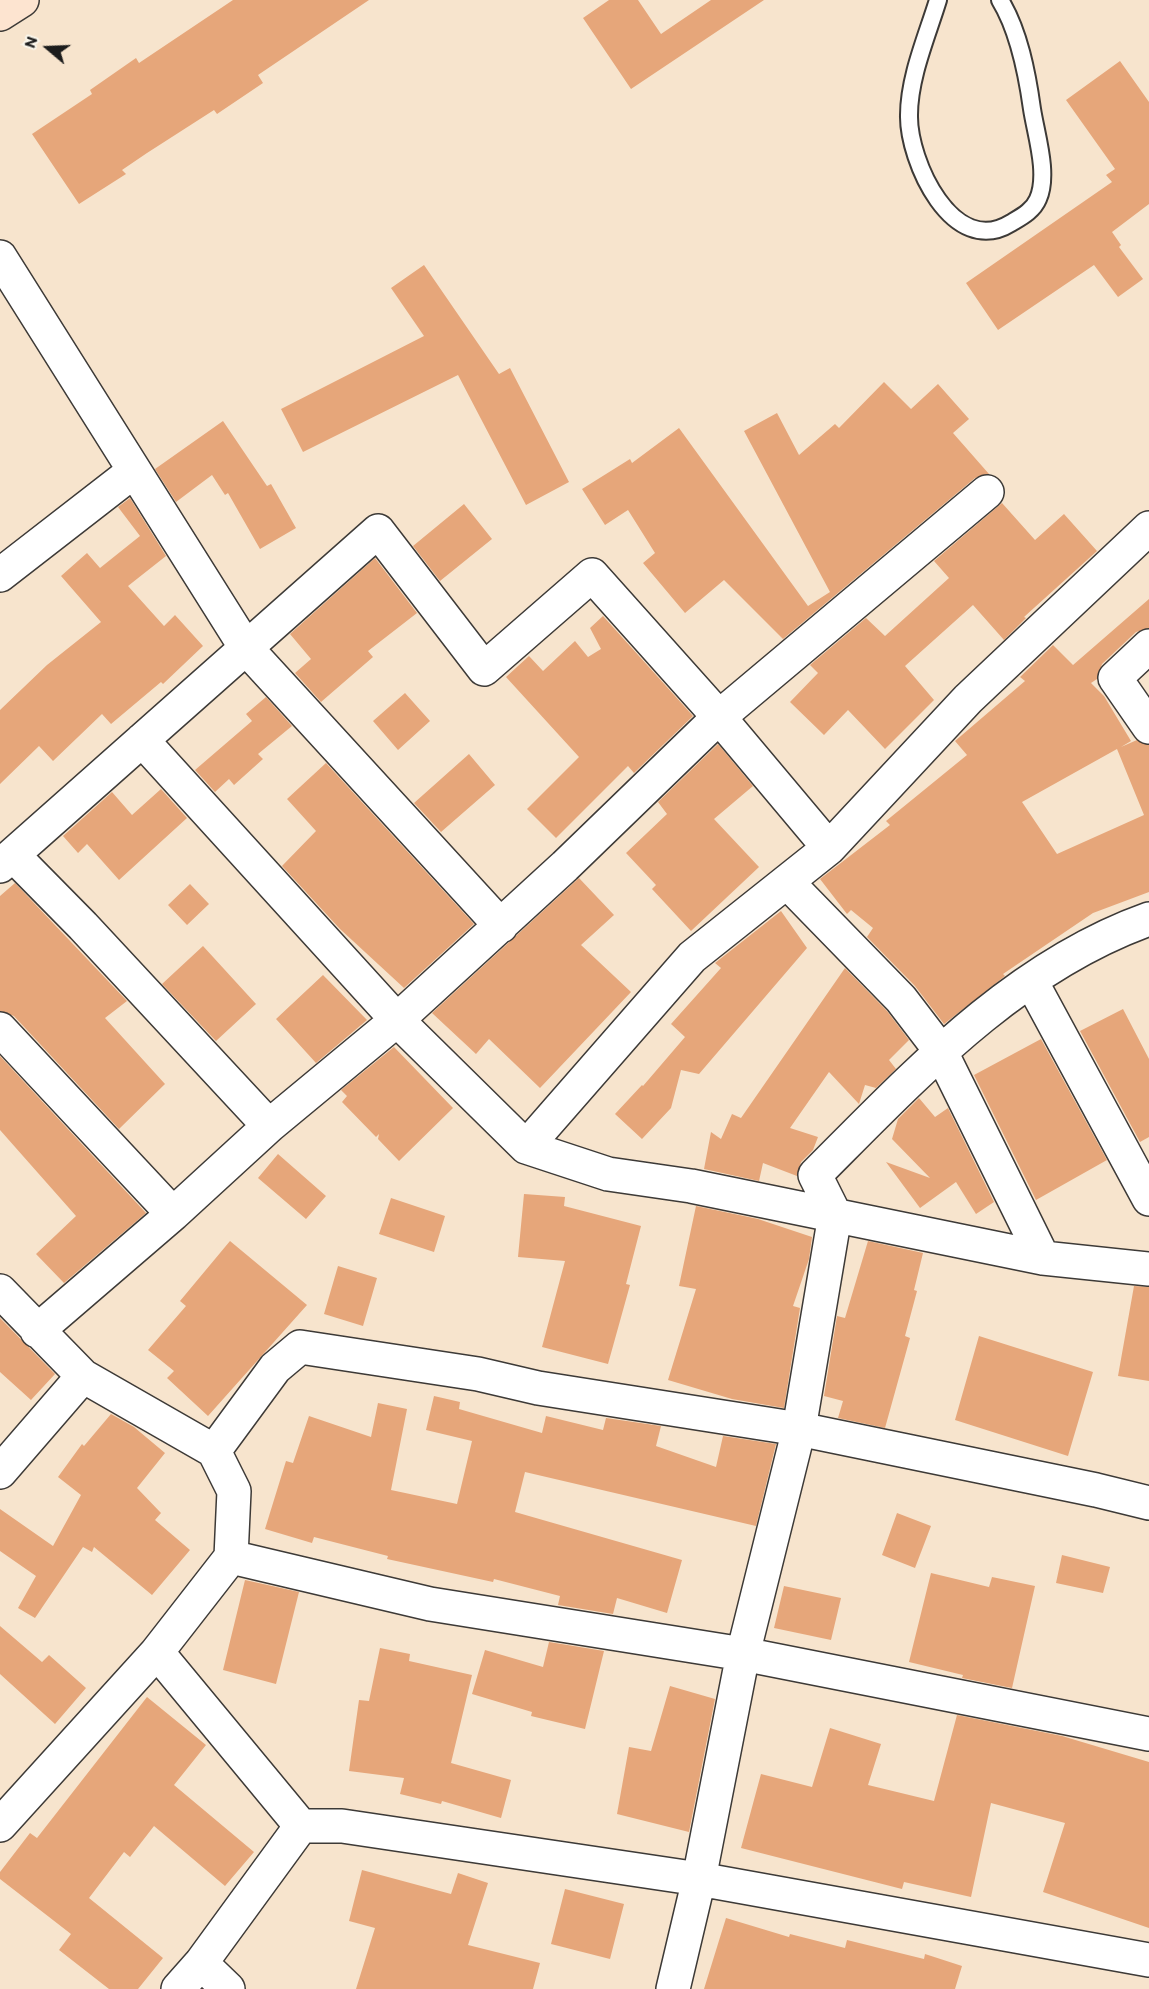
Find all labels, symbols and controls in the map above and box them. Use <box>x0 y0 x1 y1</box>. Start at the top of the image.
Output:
north arrow <box>18 18 78 78</box>
text: N <box>20 34 41 50</box>

